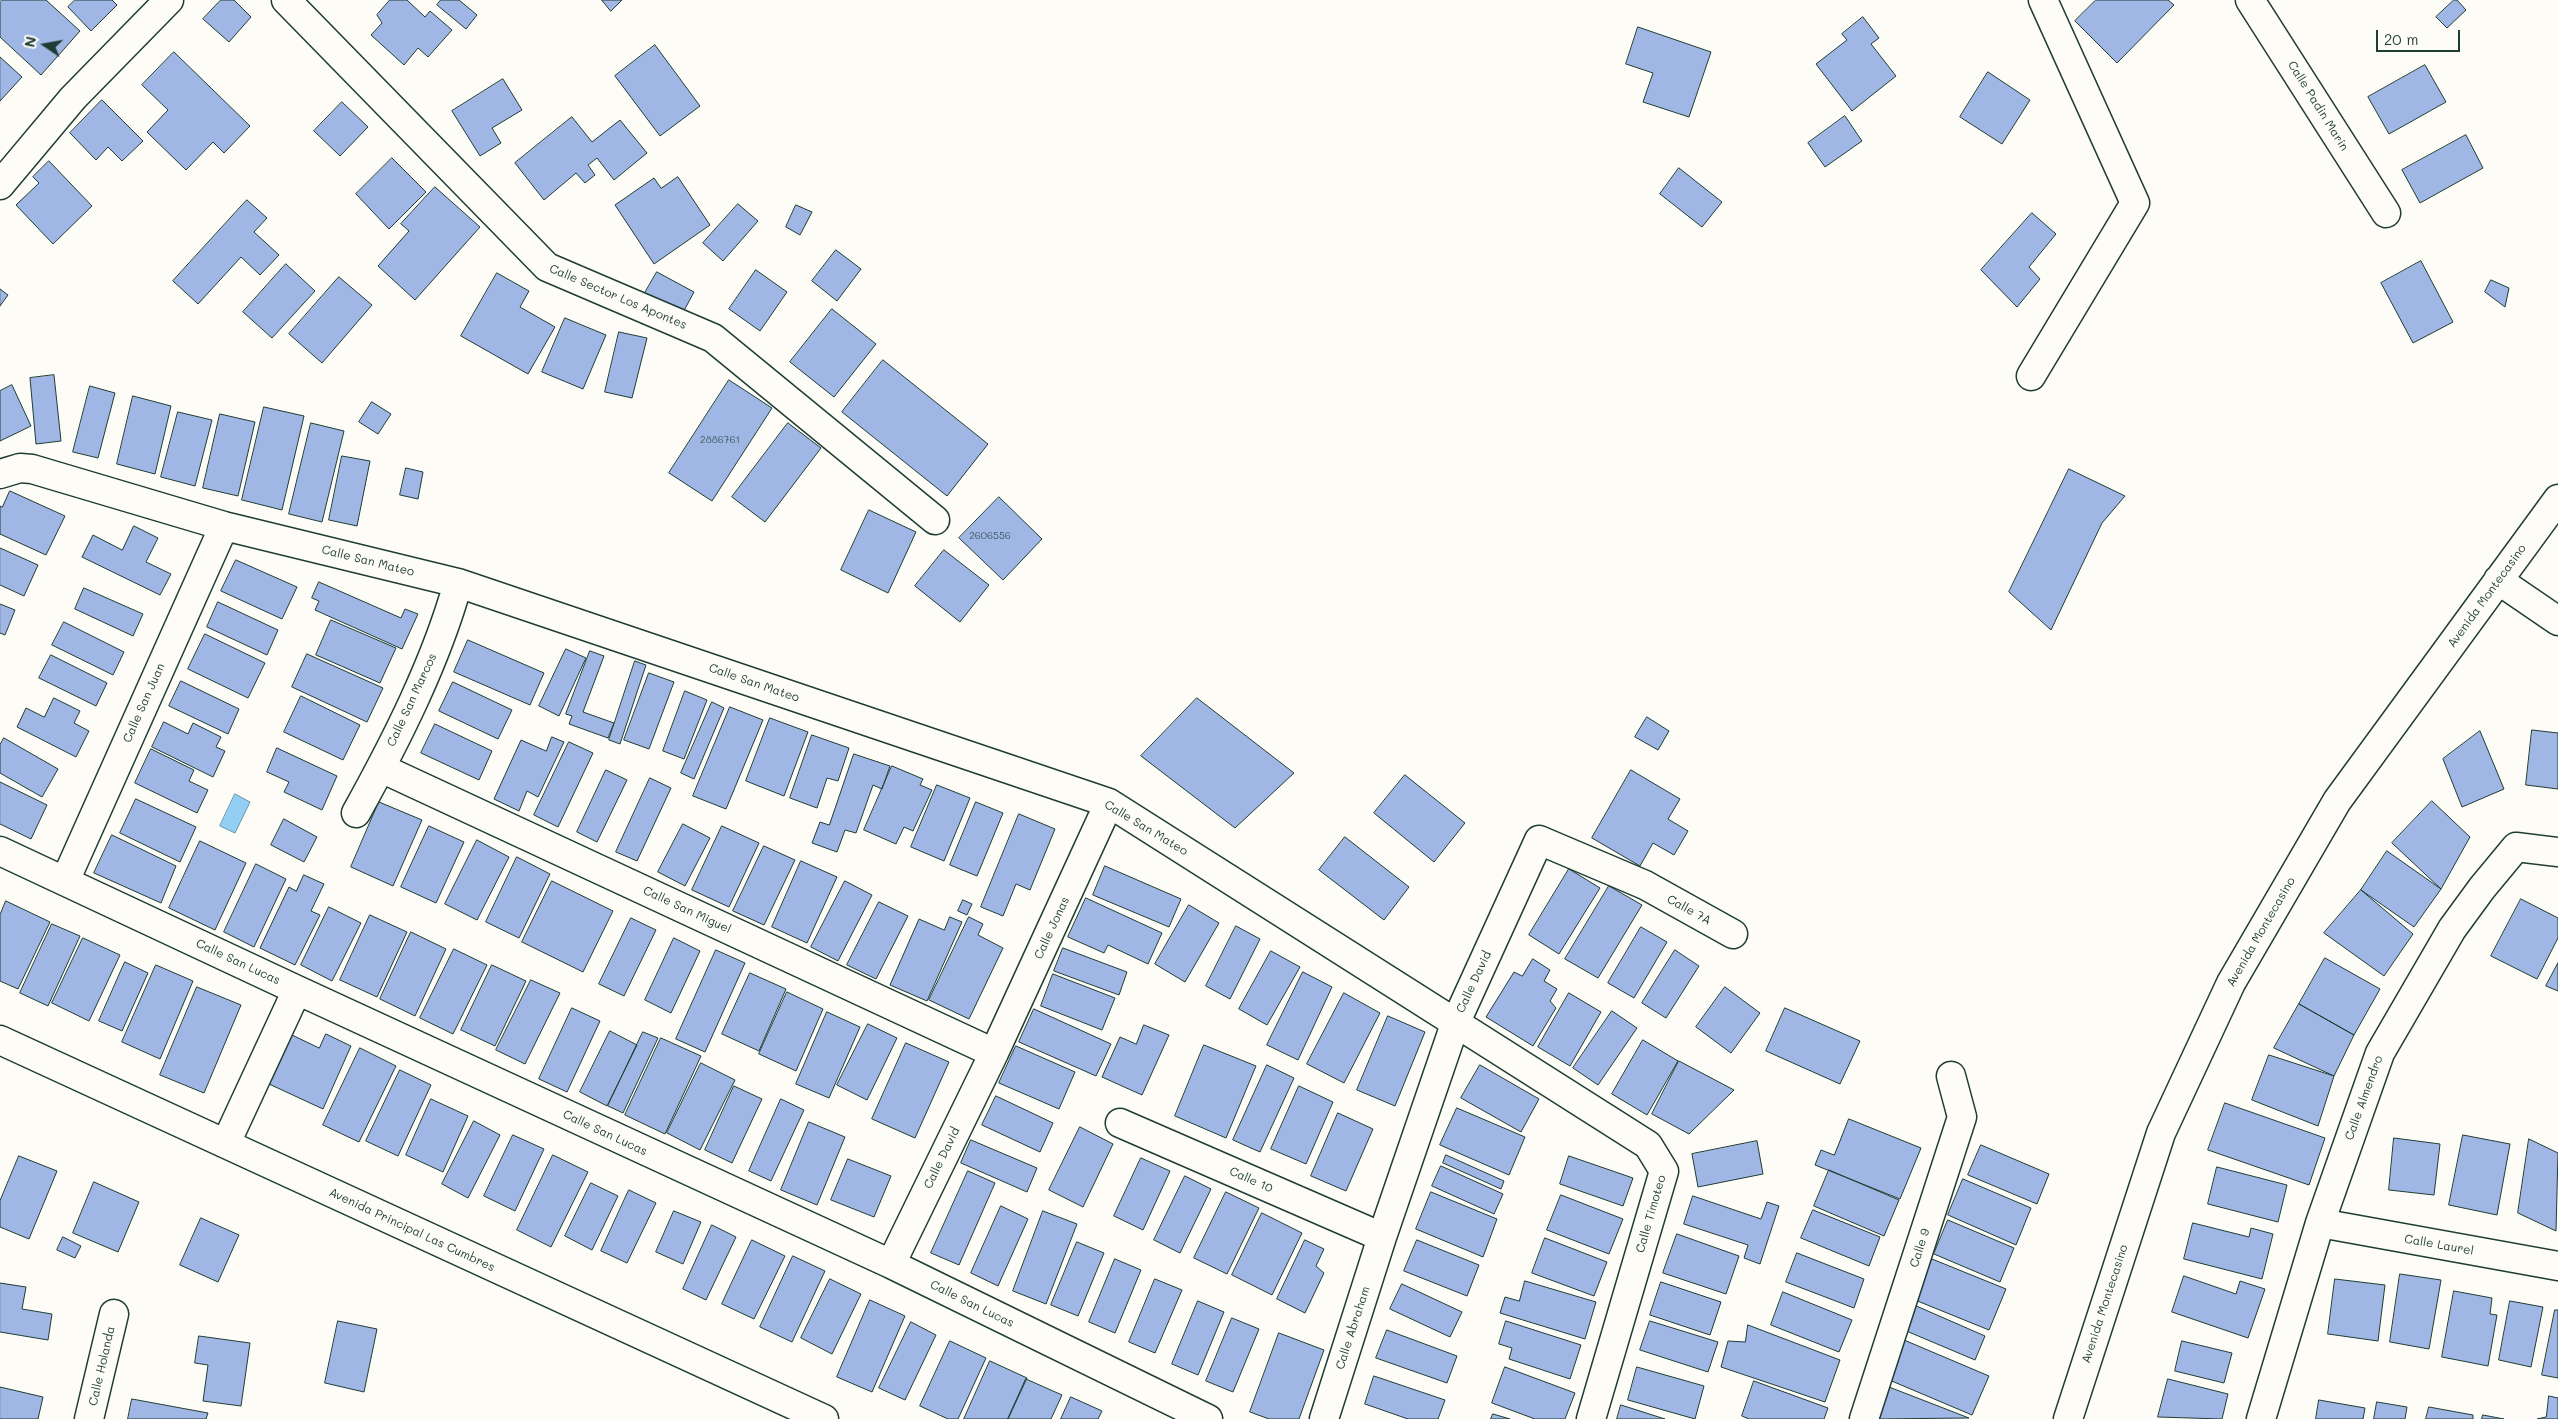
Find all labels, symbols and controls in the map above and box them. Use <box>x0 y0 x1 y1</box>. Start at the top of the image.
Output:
north arrow <box>20 20 70 70</box>
scale bar <box>2378 20 2462 52</box>
text: 20 m <box>2384 29 2418 49</box>
text: N <box>19 35 40 49</box>
street label: Calle Padin Marin <box>2285 58 2351 154</box>
street label: Calle Sector Los Apontes <box>547 261 689 333</box>
house number: 2886761 <box>700 434 740 446</box>
house number: 2606556 <box>969 530 1011 542</box>
street label: Avenida Montecasino <box>2445 542 2529 650</box>
street label: Calle San Mateo <box>320 543 416 579</box>
street label: Calle San Marcos <box>384 651 440 749</box>
street label: Calle San Juan <box>120 661 168 745</box>
street label: Calle San Mateo <box>707 661 801 705</box>
street label: Calle San Mateo <box>1102 797 1190 859</box>
street label: Avenida Montecasino <box>2224 875 2298 989</box>
street label: Calle San Miguel <box>641 883 733 937</box>
street label: Calle 7A <box>1664 892 1714 928</box>
street label: Calle Jonas <box>1031 895 1073 961</box>
street label: Calle San Lucas <box>194 936 282 988</box>
street label: Calle David <box>1453 949 1495 1015</box>
street label: Calle Almendro <box>2342 1054 2386 1142</box>
street label: Calle San Lucas <box>561 1107 649 1159</box>
street label: Calle David <box>921 1125 963 1191</box>
street label: Calle 10 <box>1227 1164 1275 1196</box>
street label: Calle Timoteo <box>1633 1173 1669 1255</box>
street label: Avenida Principal Las Cumbres <box>327 1185 497 1275</box>
street label: Calle 9 <box>1907 1227 1933 1269</box>
street label: Calle Laurel <box>2403 1232 2475 1258</box>
street label: Avenida Montecasino <box>2079 1243 2131 1365</box>
street label: Calle San Lucas <box>928 1278 1016 1330</box>
street label: Calle Abraham <box>1333 1285 1373 1371</box>
street label: Calle Holanda <box>86 1325 118 1407</box>

